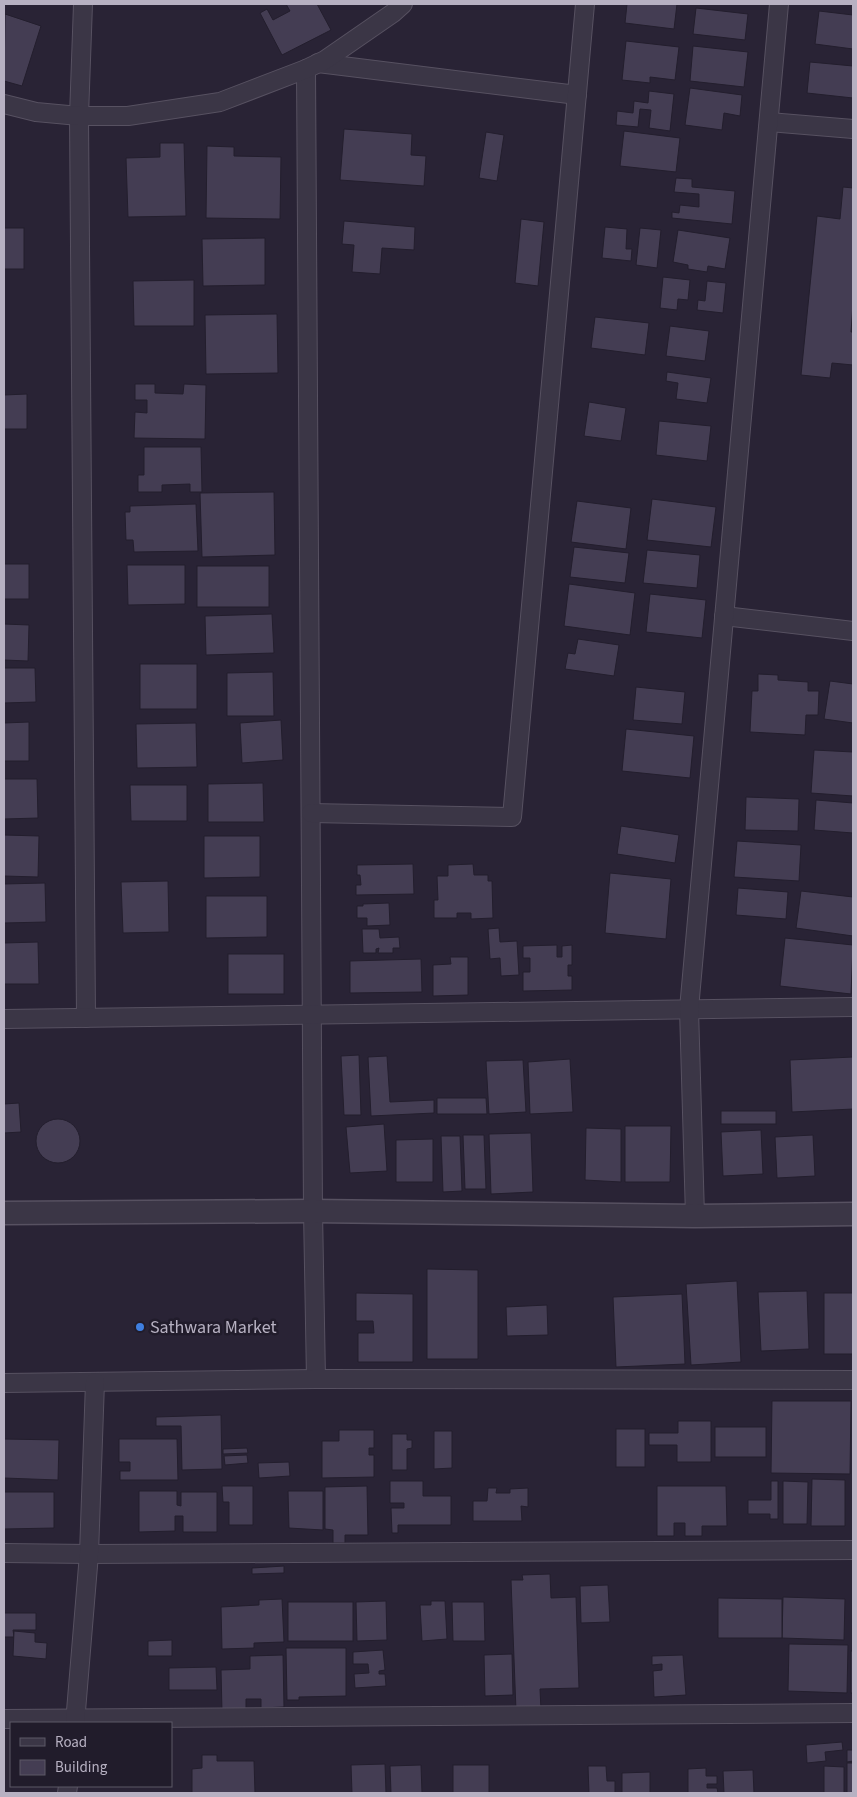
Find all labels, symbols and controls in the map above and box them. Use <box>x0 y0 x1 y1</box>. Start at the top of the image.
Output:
place label: Sathwara Market <box>150 1315 276 1340</box>
marker: Sathwara Market <box>134 1321 146 1333</box>
legend <box>10 1722 172 1787</box>
text: Road <box>55 1732 87 1753</box>
text: Building <box>55 1757 108 1778</box>

